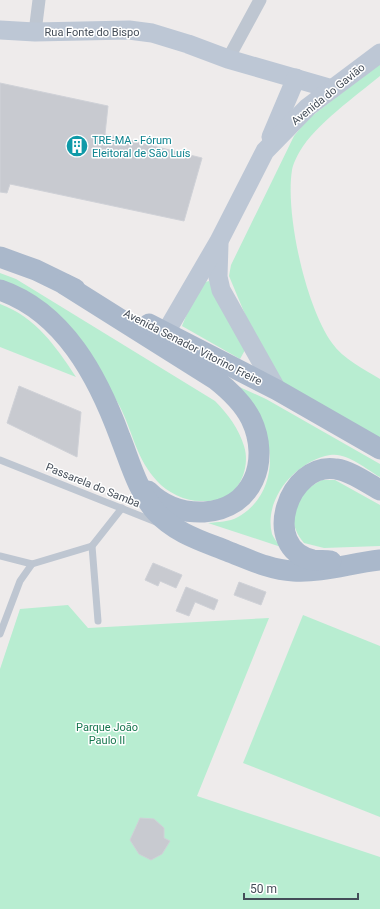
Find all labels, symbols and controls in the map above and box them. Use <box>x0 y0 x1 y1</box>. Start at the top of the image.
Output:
street label: Rua Fonte do Bispo <box>45 26 139 39</box>
street label: Avenida do Gavião <box>289 61 368 128</box>
building icon: TRE-MA - Fórum Eleitoral de São Luís <box>64 133 90 159</box>
place label: TRE-MA - Fórum Eleitoral de São Luís <box>92 134 191 160</box>
street label: Avenida Senador Vitorino Freire <box>121 307 264 388</box>
street label: Passarela do Samba <box>44 461 142 510</box>
park label: Parque João Paulo II <box>76 721 138 747</box>
scale bar <box>244 875 358 901</box>
text: 50 m <box>250 882 277 896</box>

